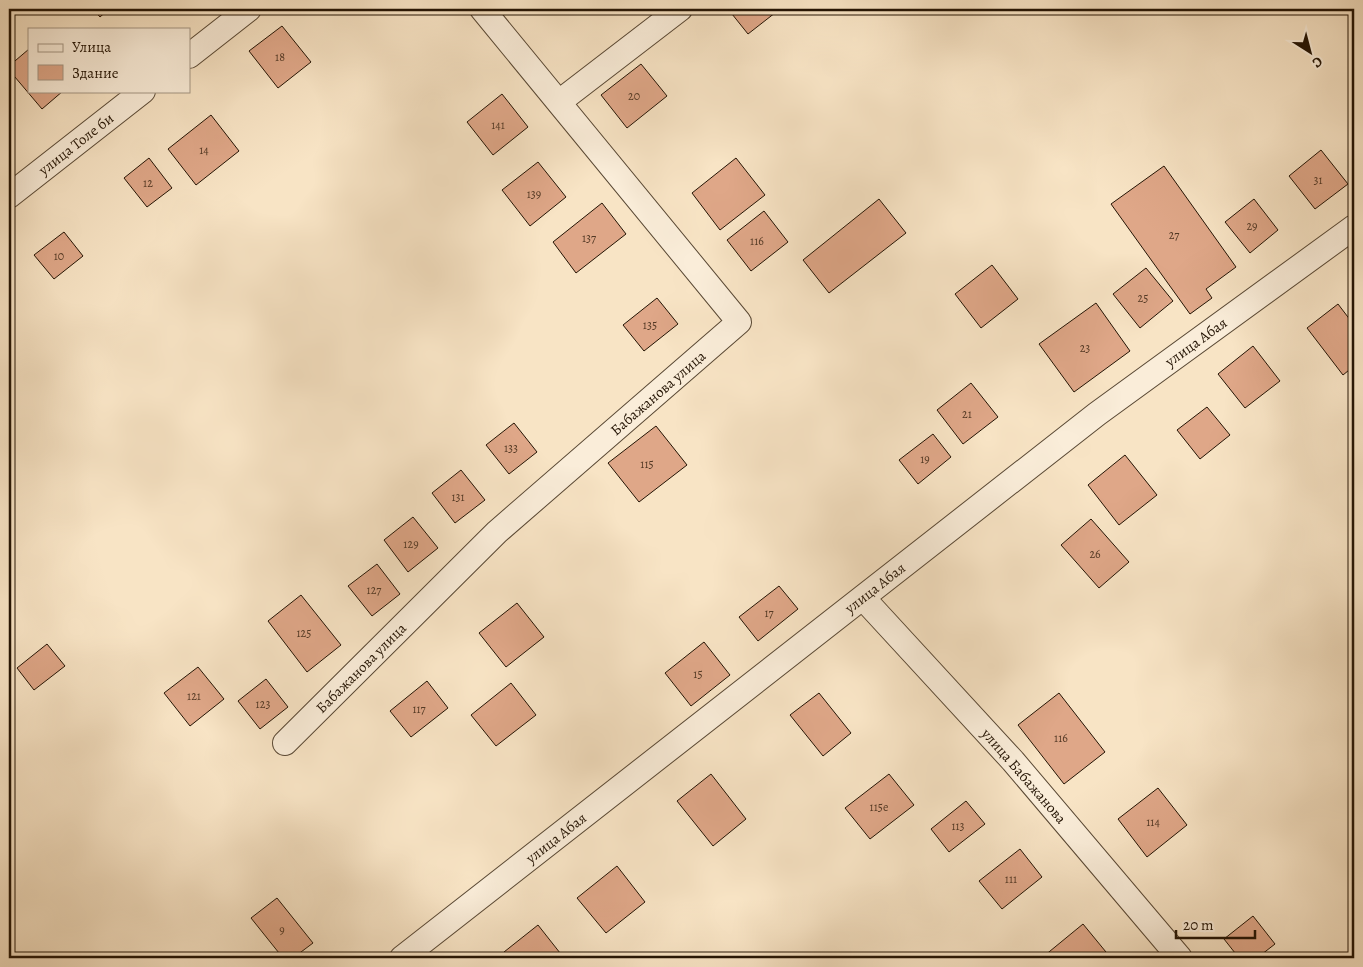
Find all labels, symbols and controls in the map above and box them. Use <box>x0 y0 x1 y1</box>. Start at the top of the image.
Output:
legend <box>28 28 190 92</box>
north arrow <box>1286 28 1336 78</box>
text: Улица <box>72 37 111 57</box>
house number: 18 <box>275 49 285 65</box>
text: С <box>1308 52 1326 73</box>
text: Здание <box>72 63 119 83</box>
house number: 20 <box>628 88 640 104</box>
street label: улица Толе би <box>34 108 118 180</box>
house number: 141 <box>491 117 505 133</box>
house number: 14 <box>199 142 209 158</box>
house number: 31 <box>1313 172 1323 188</box>
house number: 12 <box>143 175 153 191</box>
house number: 139 <box>527 186 541 202</box>
house number: 29 <box>1246 218 1258 234</box>
house number: 27 <box>1169 227 1180 243</box>
house number: 137 <box>582 230 597 246</box>
house number: 116 <box>750 233 764 249</box>
house number: 10 <box>54 248 64 264</box>
house number: 25 <box>1138 290 1148 306</box>
street label: улица Абая <box>1160 313 1231 372</box>
house number: 135 <box>643 317 657 333</box>
house number: 23 <box>1080 340 1090 356</box>
street label: Бабажанова улица <box>606 346 710 440</box>
house number: 21 <box>962 406 972 422</box>
house number: 133 <box>504 440 518 456</box>
house number: 19 <box>920 451 930 467</box>
house number: 115 <box>640 456 654 472</box>
house number: 131 <box>451 489 465 505</box>
house number: 129 <box>403 536 419 552</box>
house number: 26 <box>1089 546 1101 562</box>
street label: улица Абая <box>840 558 909 619</box>
house number: 127 <box>367 582 382 598</box>
house number: 17 <box>764 605 775 621</box>
street label: Бабажанова улица <box>311 618 411 718</box>
house number: 125 <box>297 625 311 641</box>
house number: 15 <box>693 666 703 682</box>
house number: 121 <box>187 688 201 704</box>
house number: 123 <box>256 696 270 712</box>
house number: 117 <box>412 701 427 717</box>
street label: улица Бабажанова <box>976 723 1071 828</box>
house number: 116 <box>1054 730 1068 746</box>
house number: 115е <box>870 799 888 815</box>
street label: улица Абая <box>521 808 590 869</box>
house number: 114 <box>1146 814 1160 830</box>
house number: 113 <box>951 818 965 834</box>
house number: 111 <box>1005 871 1017 887</box>
scale bar <box>1176 907 1254 939</box>
text: 20 m <box>1183 915 1214 935</box>
house number: 9 <box>279 922 285 938</box>

